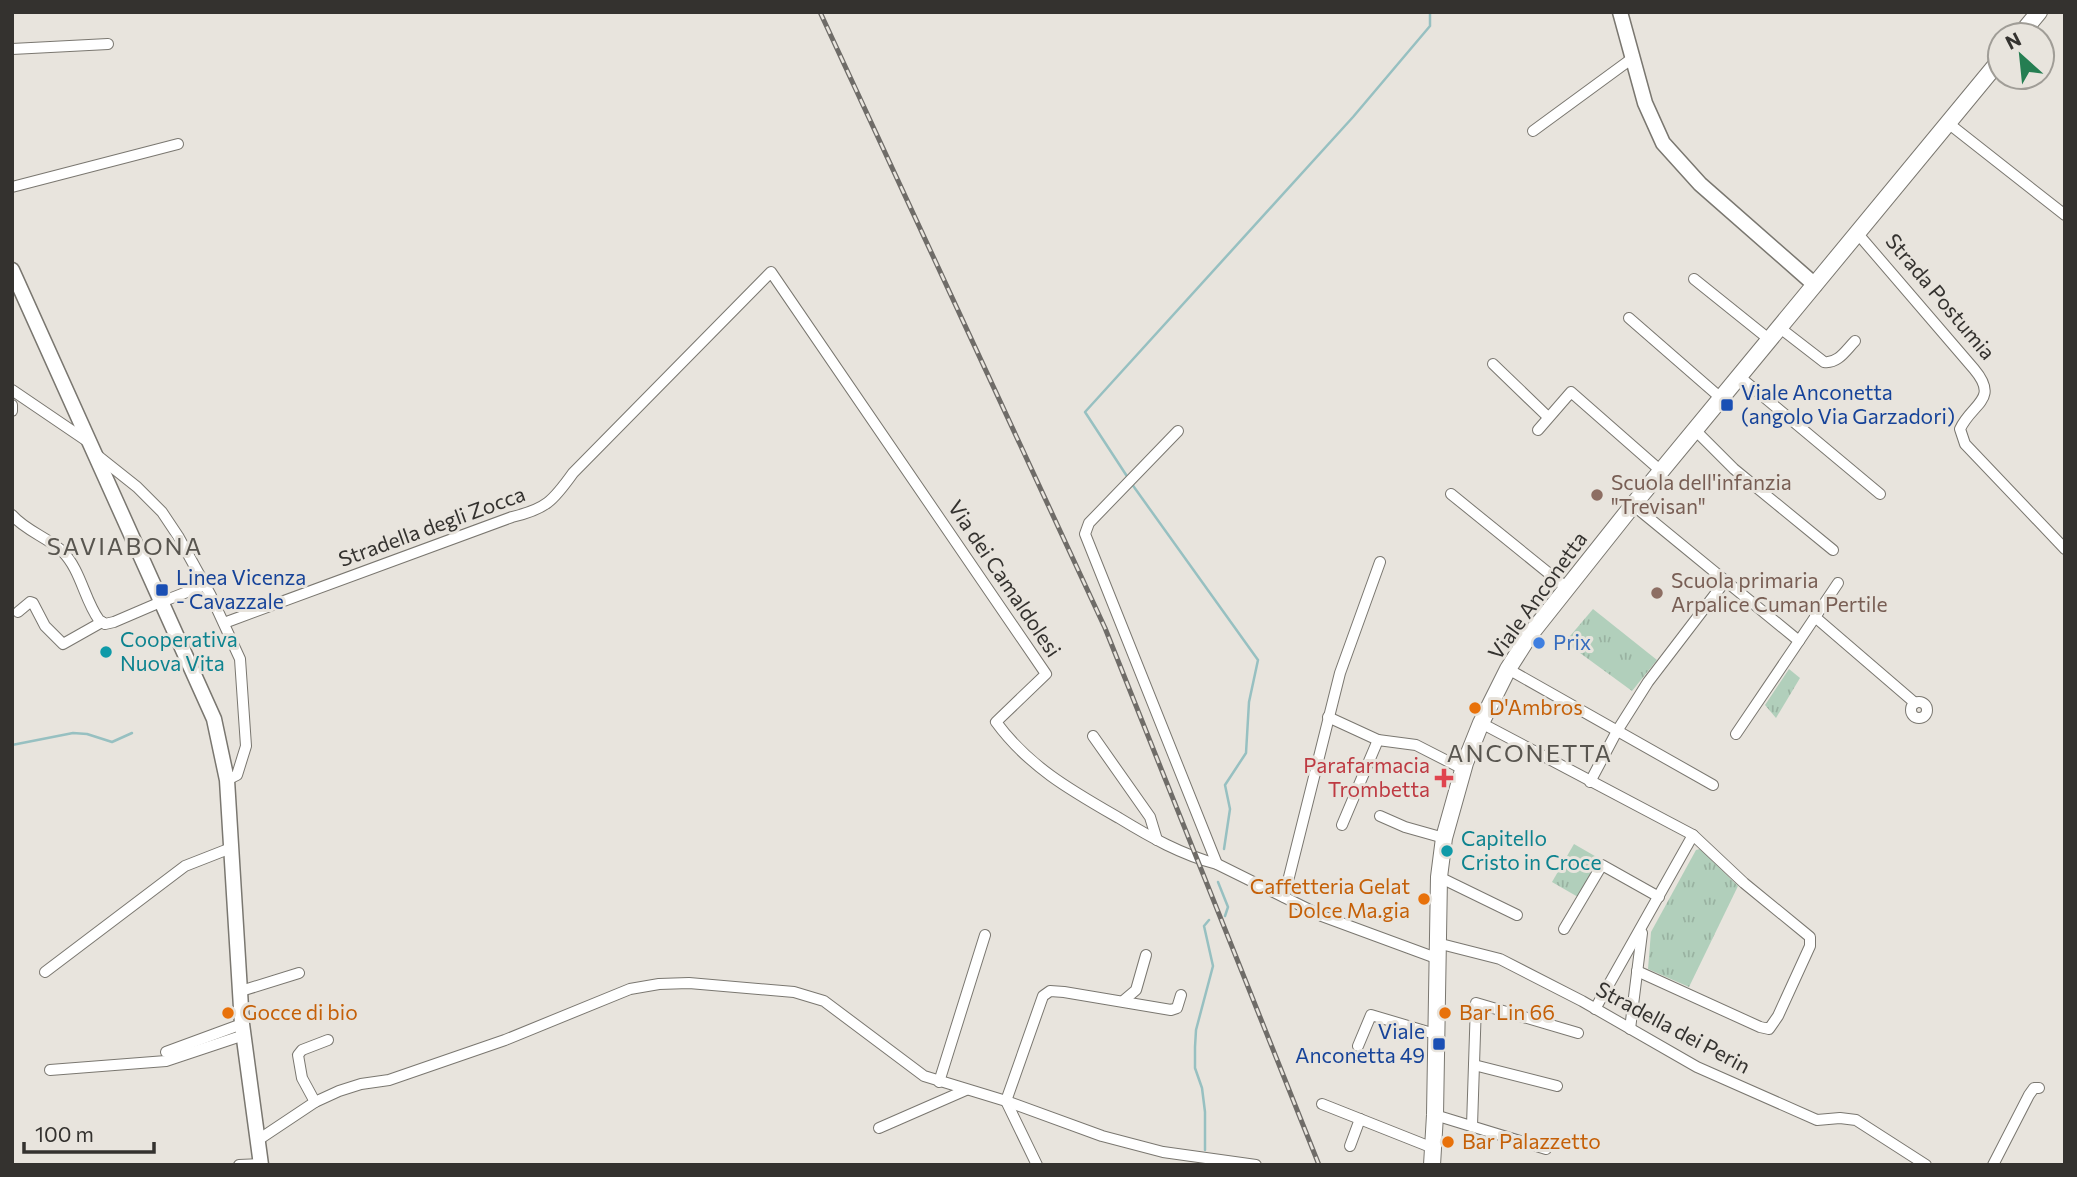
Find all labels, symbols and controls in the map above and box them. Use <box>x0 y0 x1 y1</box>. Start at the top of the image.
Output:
north arrow <box>1986 21 2056 91</box>
text: N <box>2001 27 2025 54</box>
street label: Strada Postumia <box>1881 228 2001 364</box>
place label: Viale Anconetta (angolo Via Garzadori) <box>1741 379 1955 428</box>
marker: Viale Anconetta (angolo Via Garzadori) <box>1719 397 1735 413</box>
place label: Scuola dell'infanzia "Trevisan" <box>1611 469 1792 518</box>
street label: Stradella degli Zocca <box>335 480 528 571</box>
marker: Scuola dell'infanzia "Trevisan" <box>1589 487 1605 503</box>
street label: Via dei Camaldolesi <box>944 495 1067 661</box>
street label: Viale Anconetta <box>1482 526 1592 664</box>
district label: SAVIABONA <box>47 531 203 560</box>
place label: Linea Vicenza - Cavazzale <box>176 564 306 613</box>
place label: Scuola primaria Arpalice Cuman Pertile <box>1671 567 1888 616</box>
marker: Linea Vicenza - Cavazzale <box>154 582 170 598</box>
marker: Scuola primaria Arpalice Cuman Pertile <box>1649 585 1665 601</box>
place label: Cooperativa Nuova Vita <box>120 626 238 675</box>
place label: Prix <box>1553 629 1591 654</box>
marker: Prix <box>1531 635 1547 651</box>
marker: Cooperativa Nuova Vita <box>98 644 114 660</box>
place label: D'Ambros <box>1489 694 1583 719</box>
marker: D'Ambros <box>1467 700 1483 716</box>
district label: ANCONETTA <box>1447 738 1613 767</box>
place label: Parafarmacia Trombetta <box>1303 752 1430 801</box>
marker: Parafarmacia Trombetta <box>1436 770 1452 786</box>
place label: Capitello Cristo in Croce <box>1461 825 1602 874</box>
marker: Capitello Cristo in Croce <box>1439 843 1455 859</box>
place label: Caffetteria Gelat Dolce Ma.gia <box>1250 873 1410 922</box>
marker: Caffetteria Gelat Dolce Ma.gia <box>1416 891 1432 907</box>
street label: Stradella dei Perin <box>1592 975 1755 1078</box>
place label: Gocce di bio <box>242 999 358 1024</box>
place label: Bar Lin 66 <box>1459 999 1555 1024</box>
marker: Gocce di bio <box>220 1005 236 1021</box>
marker: Bar Lin 66 <box>1437 1005 1453 1021</box>
place label: Viale Anconetta 49 <box>1295 1018 1425 1067</box>
marker: Viale Anconetta 49 <box>1431 1036 1447 1052</box>
scale bar <box>24 1110 154 1154</box>
text: 100 m <box>35 1121 94 1146</box>
place label: Bar Palazzetto <box>1462 1128 1601 1153</box>
marker: Bar Palazzetto <box>1440 1134 1456 1150</box>

